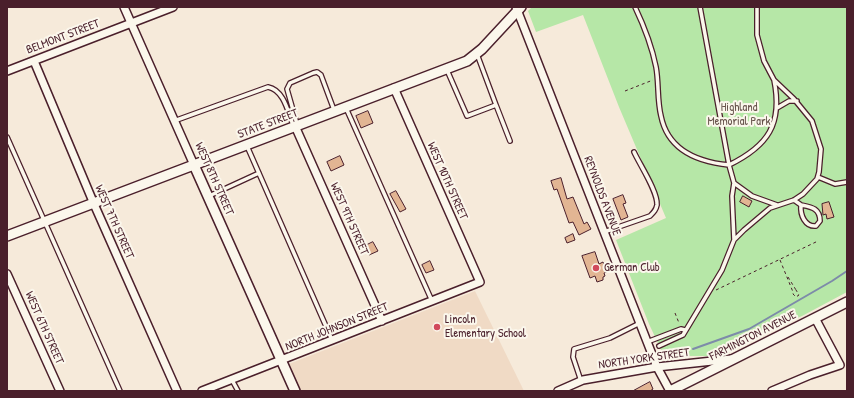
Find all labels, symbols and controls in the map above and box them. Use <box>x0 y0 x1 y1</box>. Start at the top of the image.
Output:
street label: BELMONT STREET <box>24 16 102 58</box>
park label: Highland Memorial Park <box>708 101 770 129</box>
street label: STATE STREET <box>236 106 300 142</box>
street label: WEST 8TH STREET <box>191 140 237 218</box>
street label: WEST 10TH STREET <box>424 140 470 222</box>
street label: REYNOLDS AVENUE <box>580 154 624 238</box>
street label: WEST 9TH STREET <box>327 181 371 257</box>
street label: WEST 7TH STREET <box>91 183 137 261</box>
place label: German Club <box>604 261 660 275</box>
marker: German Club <box>591 263 601 273</box>
street label: WEST 6TH STREET <box>22 289 66 367</box>
street label: NORTH JOHNSON STREET <box>283 300 391 354</box>
street label: FARMINGTON AVENUE <box>707 308 799 364</box>
place label: Lincoln Elementary School <box>445 313 526 341</box>
marker: Lincoln Elementary School <box>432 322 442 332</box>
street label: NORTH YORK STREET <box>598 345 690 373</box>

